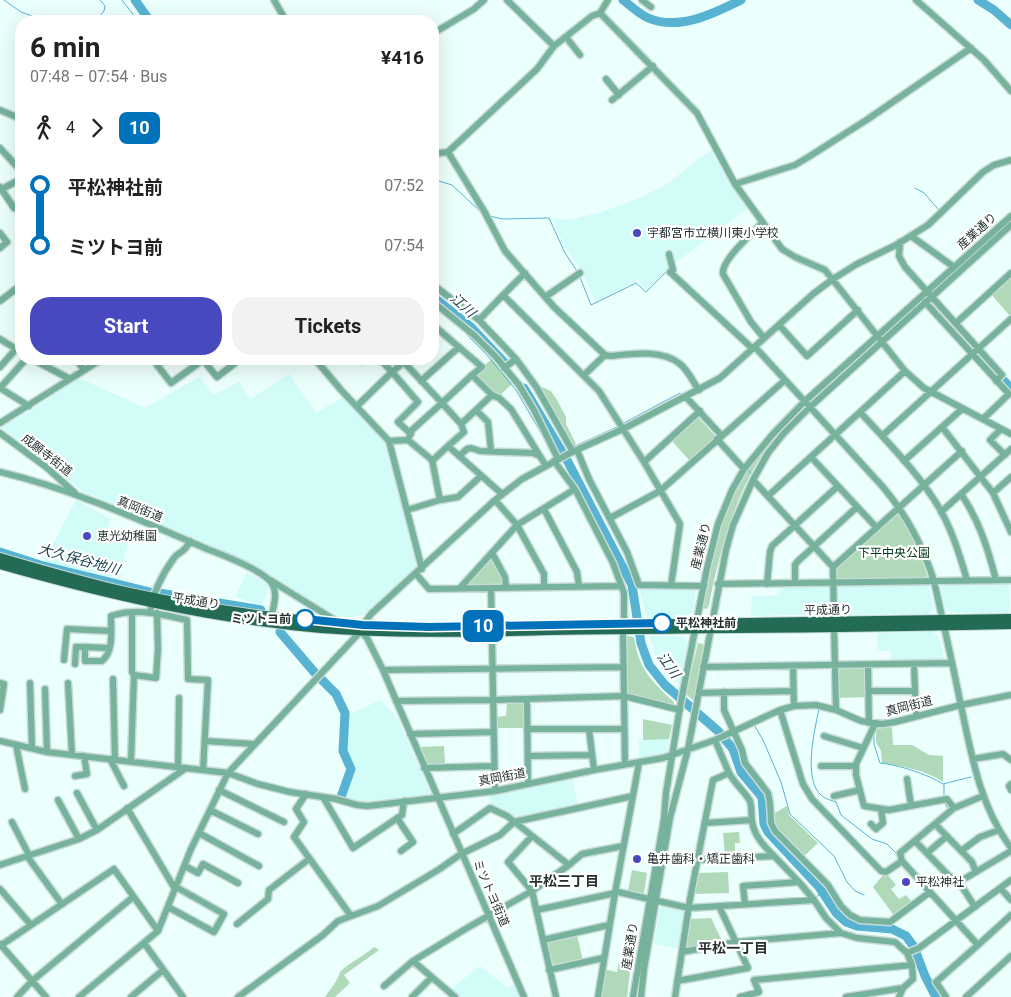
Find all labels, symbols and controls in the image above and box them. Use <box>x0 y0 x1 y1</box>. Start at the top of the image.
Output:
text: 6 min <box>30 31 100 64</box>
text: ¥416 <box>381 46 424 69</box>
text: 07:48 – 07:54 · Bus <box>30 67 167 86</box>
icon: walk <box>30 114 58 142</box>
icon: forward <box>83 114 111 142</box>
text: 10 <box>129 117 150 138</box>
text: 4 <box>66 118 75 137</box>
text: 平松神社前 <box>68 176 163 199</box>
text: 07:52 <box>384 176 424 195</box>
street label: 産業通り <box>954 210 1000 252</box>
place label: 宇都宮市立横川東小学校 <box>647 226 779 240</box>
marker: 宇都宮市立横川東小学校 <box>631 227 643 239</box>
text: ミツトヨ前 <box>68 236 163 259</box>
text: 07:54 <box>384 236 424 255</box>
water label: 江川 <box>447 290 480 322</box>
button: Start <box>30 297 222 355</box>
button: Tickets <box>232 297 424 355</box>
street label: 成願寺街道 <box>19 431 75 479</box>
street label: 真岡街道 <box>115 494 165 524</box>
street label: 産業通り <box>688 521 714 571</box>
place label: 恵光幼稚園 <box>97 529 157 543</box>
marker: 恵光幼稚園 <box>81 530 93 542</box>
water label: 大久保谷地川 <box>36 540 124 578</box>
park label: 下平中央公園 <box>858 546 930 560</box>
street label: 平成通り <box>171 590 221 612</box>
street label: 平成通り <box>804 603 852 617</box>
marker: ミツトヨ前 <box>295 609 315 629</box>
line badge: 10 <box>460 610 506 642</box>
place label: ミツトヨ前 <box>231 612 291 626</box>
marker: 平松神社前 <box>652 613 672 633</box>
text: 10 <box>473 615 493 636</box>
place label: 平松神社前 <box>676 616 736 630</box>
water label: 江川 <box>654 649 685 683</box>
street label: 真岡街道 <box>884 693 934 719</box>
street label: 真岡街道 <box>477 766 527 788</box>
place label: 亀井歯科・矯正歯科 <box>647 852 755 866</box>
marker: 亀井歯科・矯正歯科 <box>631 853 643 865</box>
street label: ミツトヨ街道 <box>470 857 512 929</box>
district label: 平松三丁目 <box>529 873 599 889</box>
place label: 平松神社 <box>916 875 964 889</box>
marker: 平松神社 <box>900 876 912 888</box>
street label: 産業通り <box>619 921 641 971</box>
district label: 平松一丁目 <box>698 940 768 956</box>

